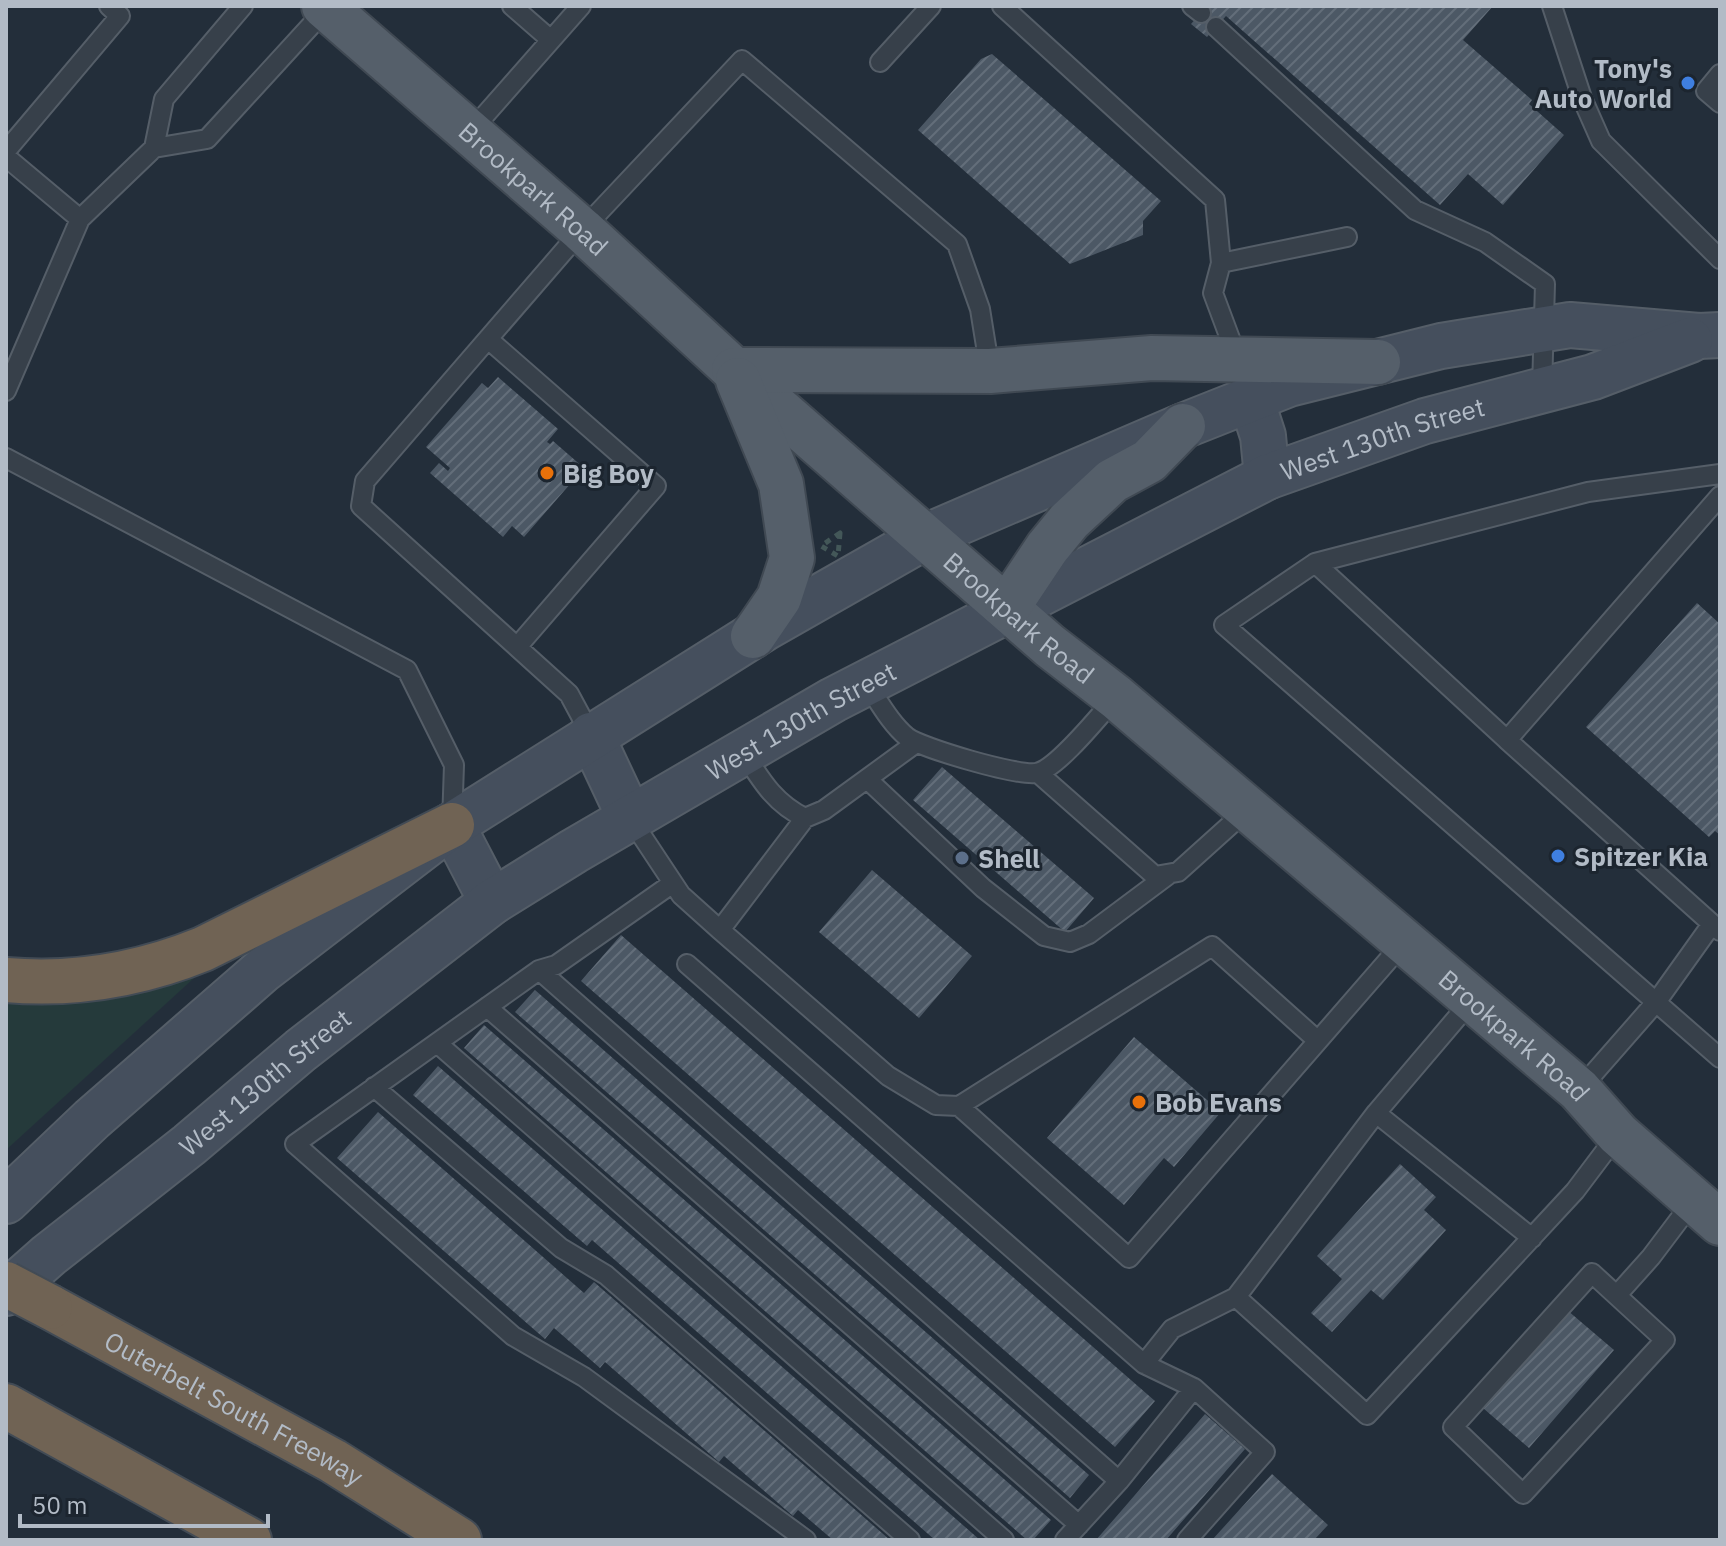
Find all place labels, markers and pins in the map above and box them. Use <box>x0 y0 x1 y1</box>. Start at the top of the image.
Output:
place label: Tony's Auto World <box>1535 51 1672 115</box>
marker: Tony's Auto World <box>1679 74 1697 92</box>
place label: Big Boy <box>563 456 654 490</box>
marker: Big Boy <box>538 464 556 482</box>
place label: Spitzer Kia <box>1574 839 1708 873</box>
place label: Shell <box>978 841 1040 875</box>
marker: Spitzer Kia <box>1549 847 1567 865</box>
marker: Shell <box>953 849 971 867</box>
place label: Bob Evans <box>1155 1085 1282 1119</box>
marker: Bob Evans <box>1130 1093 1148 1111</box>

